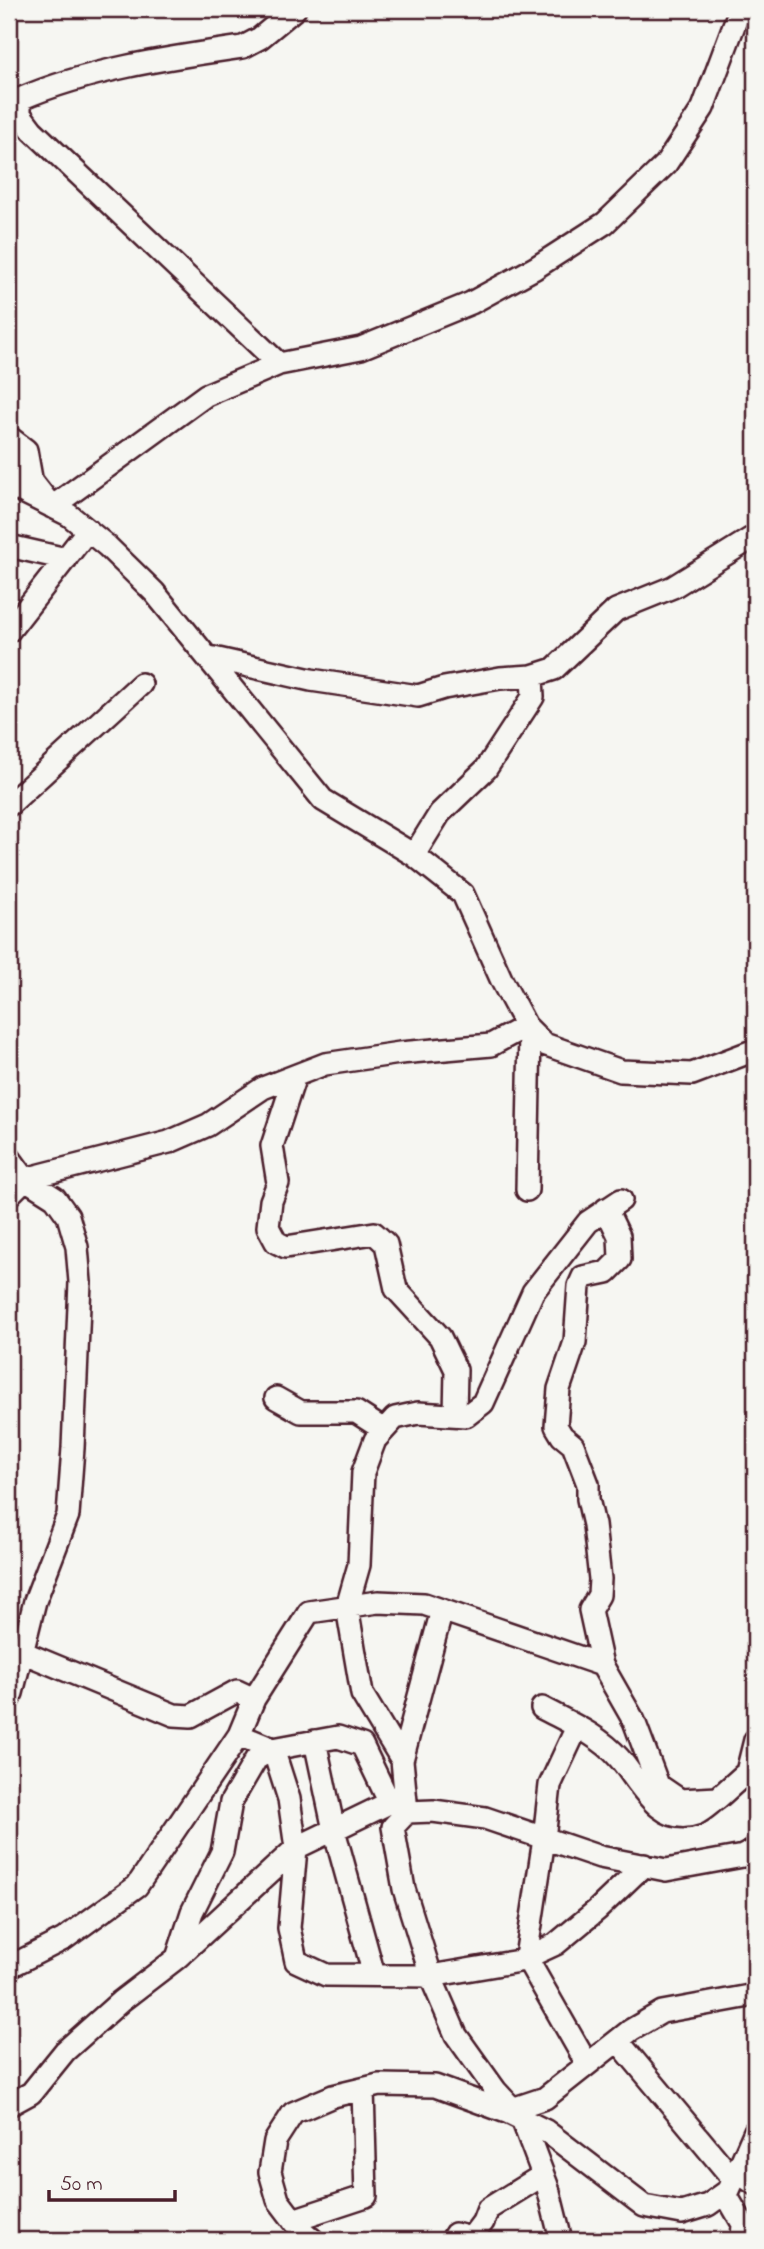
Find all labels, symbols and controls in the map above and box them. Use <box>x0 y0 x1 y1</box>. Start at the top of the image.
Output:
scale bar <box>49 2158 175 2202</box>
text: 50 m <box>60 2170 103 2200</box>

